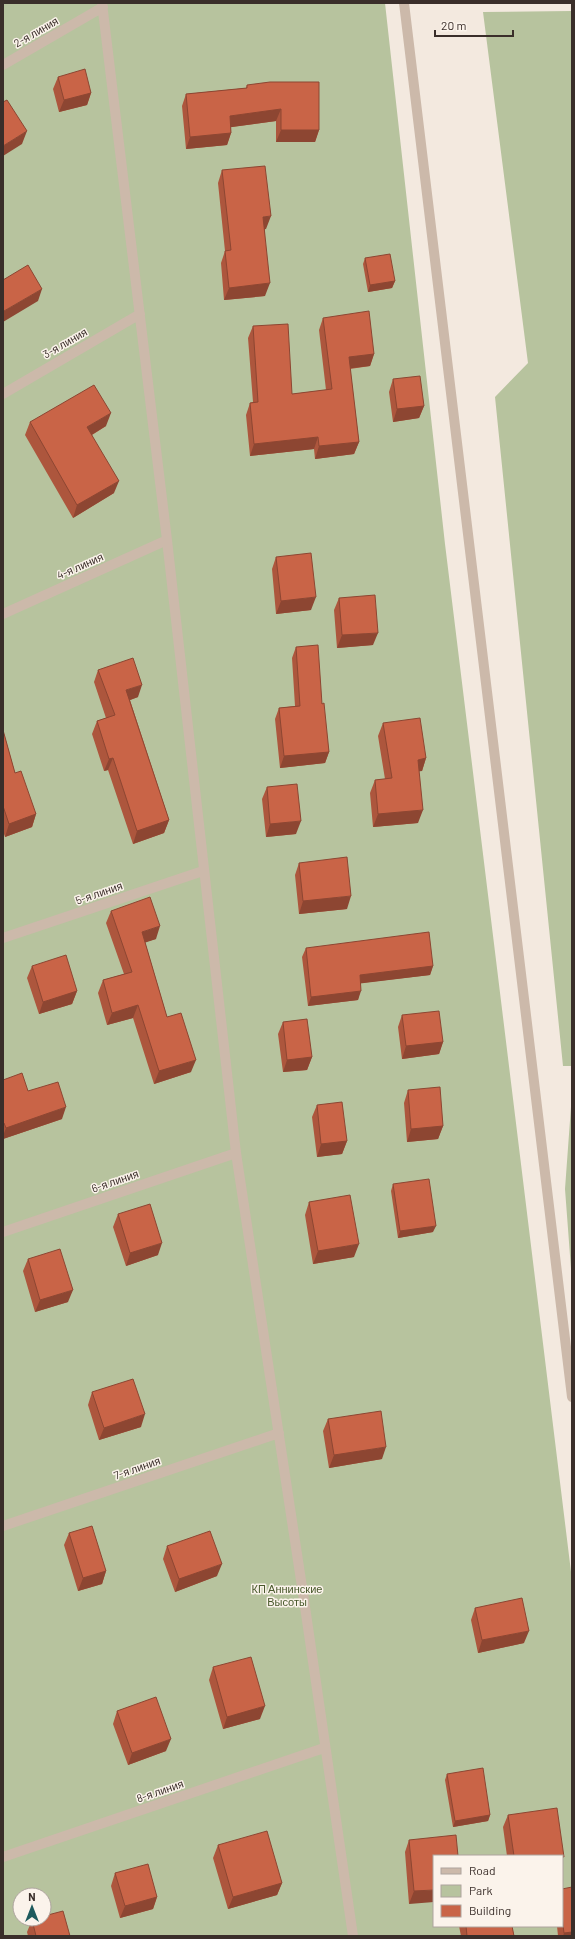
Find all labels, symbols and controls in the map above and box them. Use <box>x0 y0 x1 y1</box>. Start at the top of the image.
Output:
scale bar <box>435 12 513 38</box>
street label: 2-я линия <box>11 14 60 49</box>
text: 20 m <box>441 18 467 32</box>
street label: 3-я линия <box>40 325 89 360</box>
street label: 4-я линия <box>55 550 105 582</box>
street label: 5-я линия <box>74 878 124 907</box>
street label: 6-я линия <box>90 1166 140 1195</box>
street label: 7-я линия <box>112 1453 162 1482</box>
park label: КП Аннинские Высоты <box>252 1582 322 1608</box>
street label: 8-я линия <box>135 1776 185 1805</box>
legend <box>433 1855 563 1927</box>
text: Road <box>469 1863 496 1877</box>
text: Park <box>469 1883 493 1897</box>
north arrow <box>12 1887 52 1927</box>
text: N <box>28 1890 36 1903</box>
text: Building <box>469 1903 511 1917</box>

